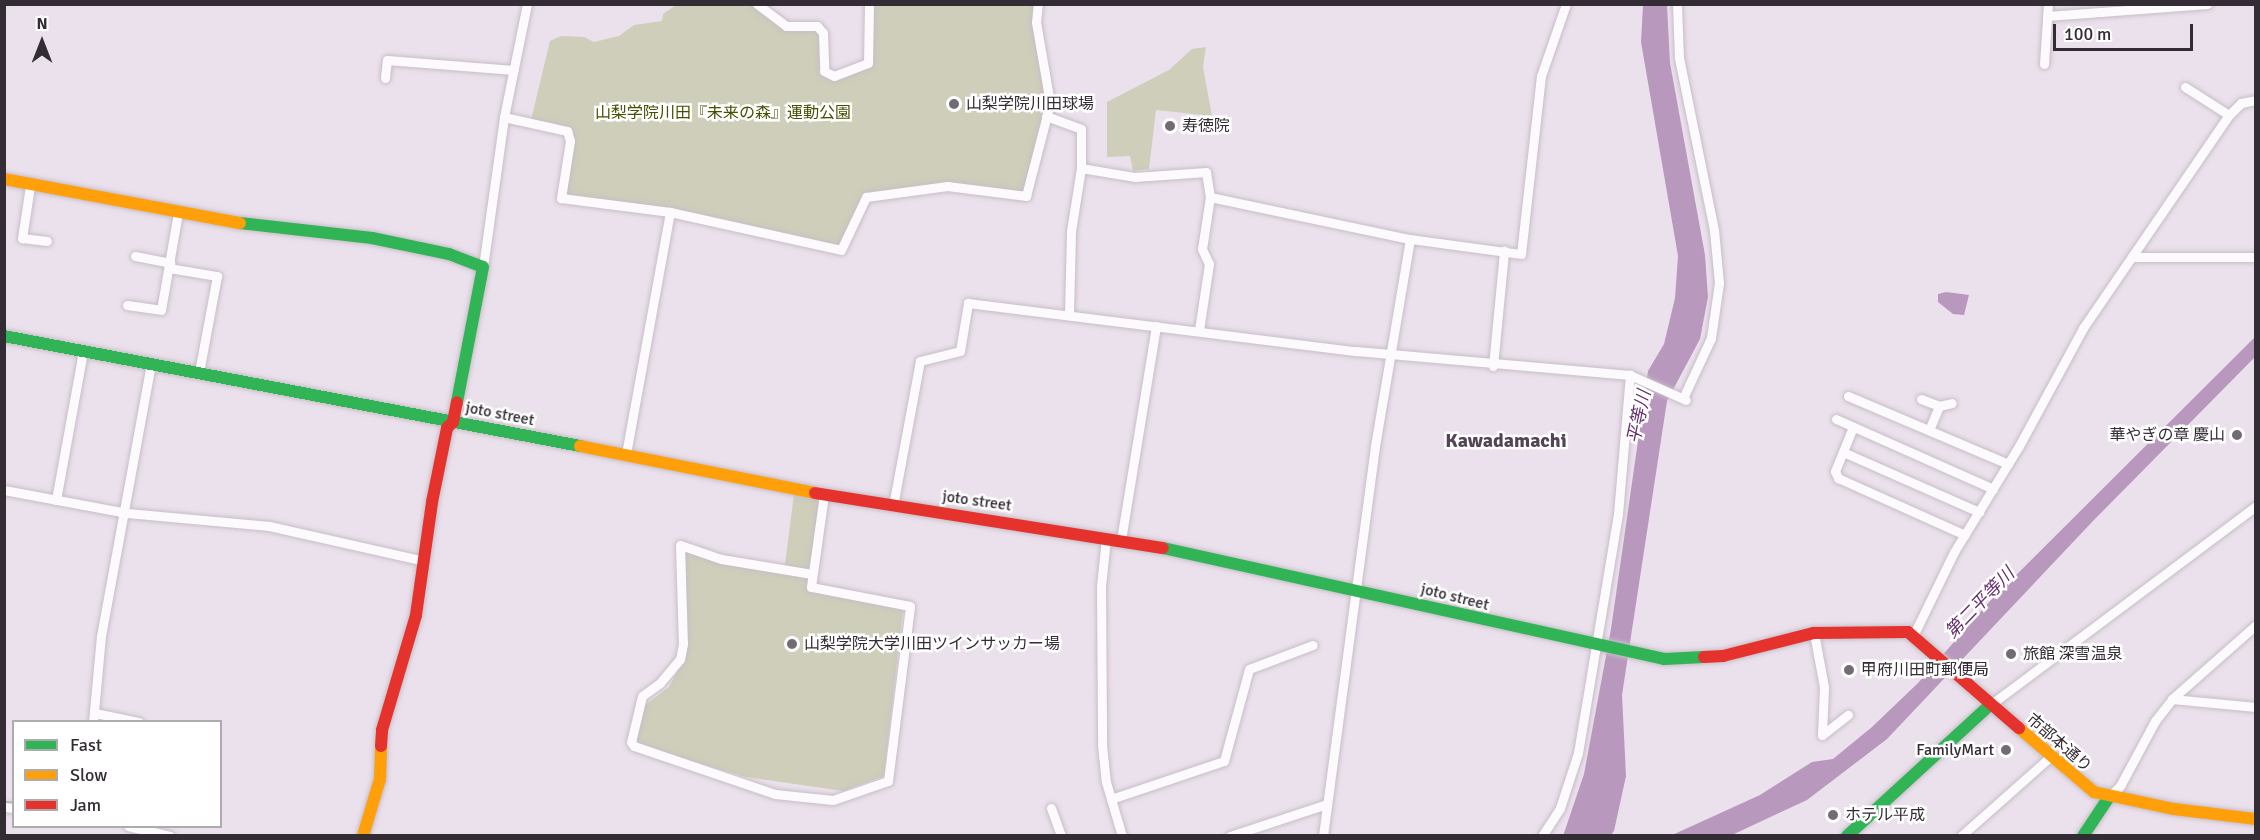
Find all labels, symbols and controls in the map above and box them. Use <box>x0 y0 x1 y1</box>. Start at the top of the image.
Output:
north arrow <box>12 12 72 72</box>
scale bar <box>2056 12 2196 50</box>
text: N <box>36 14 48 34</box>
text: 100 m <box>2064 23 2111 45</box>
place label: 山梨学院川田球場 <box>966 94 1094 114</box>
marker: 山梨学院川田球場 <box>947 97 961 111</box>
park label: 山梨学院川田『未来の森』運動公園 <box>595 103 851 123</box>
place label: 寿徳院 <box>1182 116 1230 136</box>
marker: 寿徳院 <box>1163 119 1177 133</box>
water label: 平等川 <box>1623 388 1655 446</box>
street label: joto street <box>464 398 536 430</box>
place label: 華やぎの章 慶山 <box>2109 425 2225 445</box>
district label: Kawadamachi <box>1445 428 1567 452</box>
marker: 華やぎの章 慶山 <box>2230 428 2244 442</box>
street label: joto street <box>941 487 1013 515</box>
water label: 第二平等川 <box>1941 563 2019 643</box>
street label: joto street <box>1419 579 1491 615</box>
place label: 山梨学院大学川田ツインサッカー場 <box>804 634 1060 654</box>
marker: 山梨学院大学川田ツインサッカー場 <box>785 637 799 651</box>
place label: 旅館 深雪温泉 <box>2023 644 2123 664</box>
marker: 旅館 深雪温泉 <box>2004 647 2018 661</box>
place label: 甲府川田町郵便局 <box>1861 660 1989 680</box>
marker: 甲府川田町郵便局 <box>1842 663 1856 677</box>
street label: 市部本通り <box>2023 710 2095 776</box>
legend <box>12 720 222 828</box>
text: Fast <box>70 734 102 756</box>
place label: FamilyMart <box>1916 740 1994 760</box>
marker: FamilyMart <box>1999 743 2013 757</box>
text: Slow <box>70 764 107 786</box>
text: Jam <box>70 794 101 816</box>
place label: ホテル平成 <box>1845 805 1925 825</box>
marker: ホテル平成 <box>1826 808 1840 822</box>

